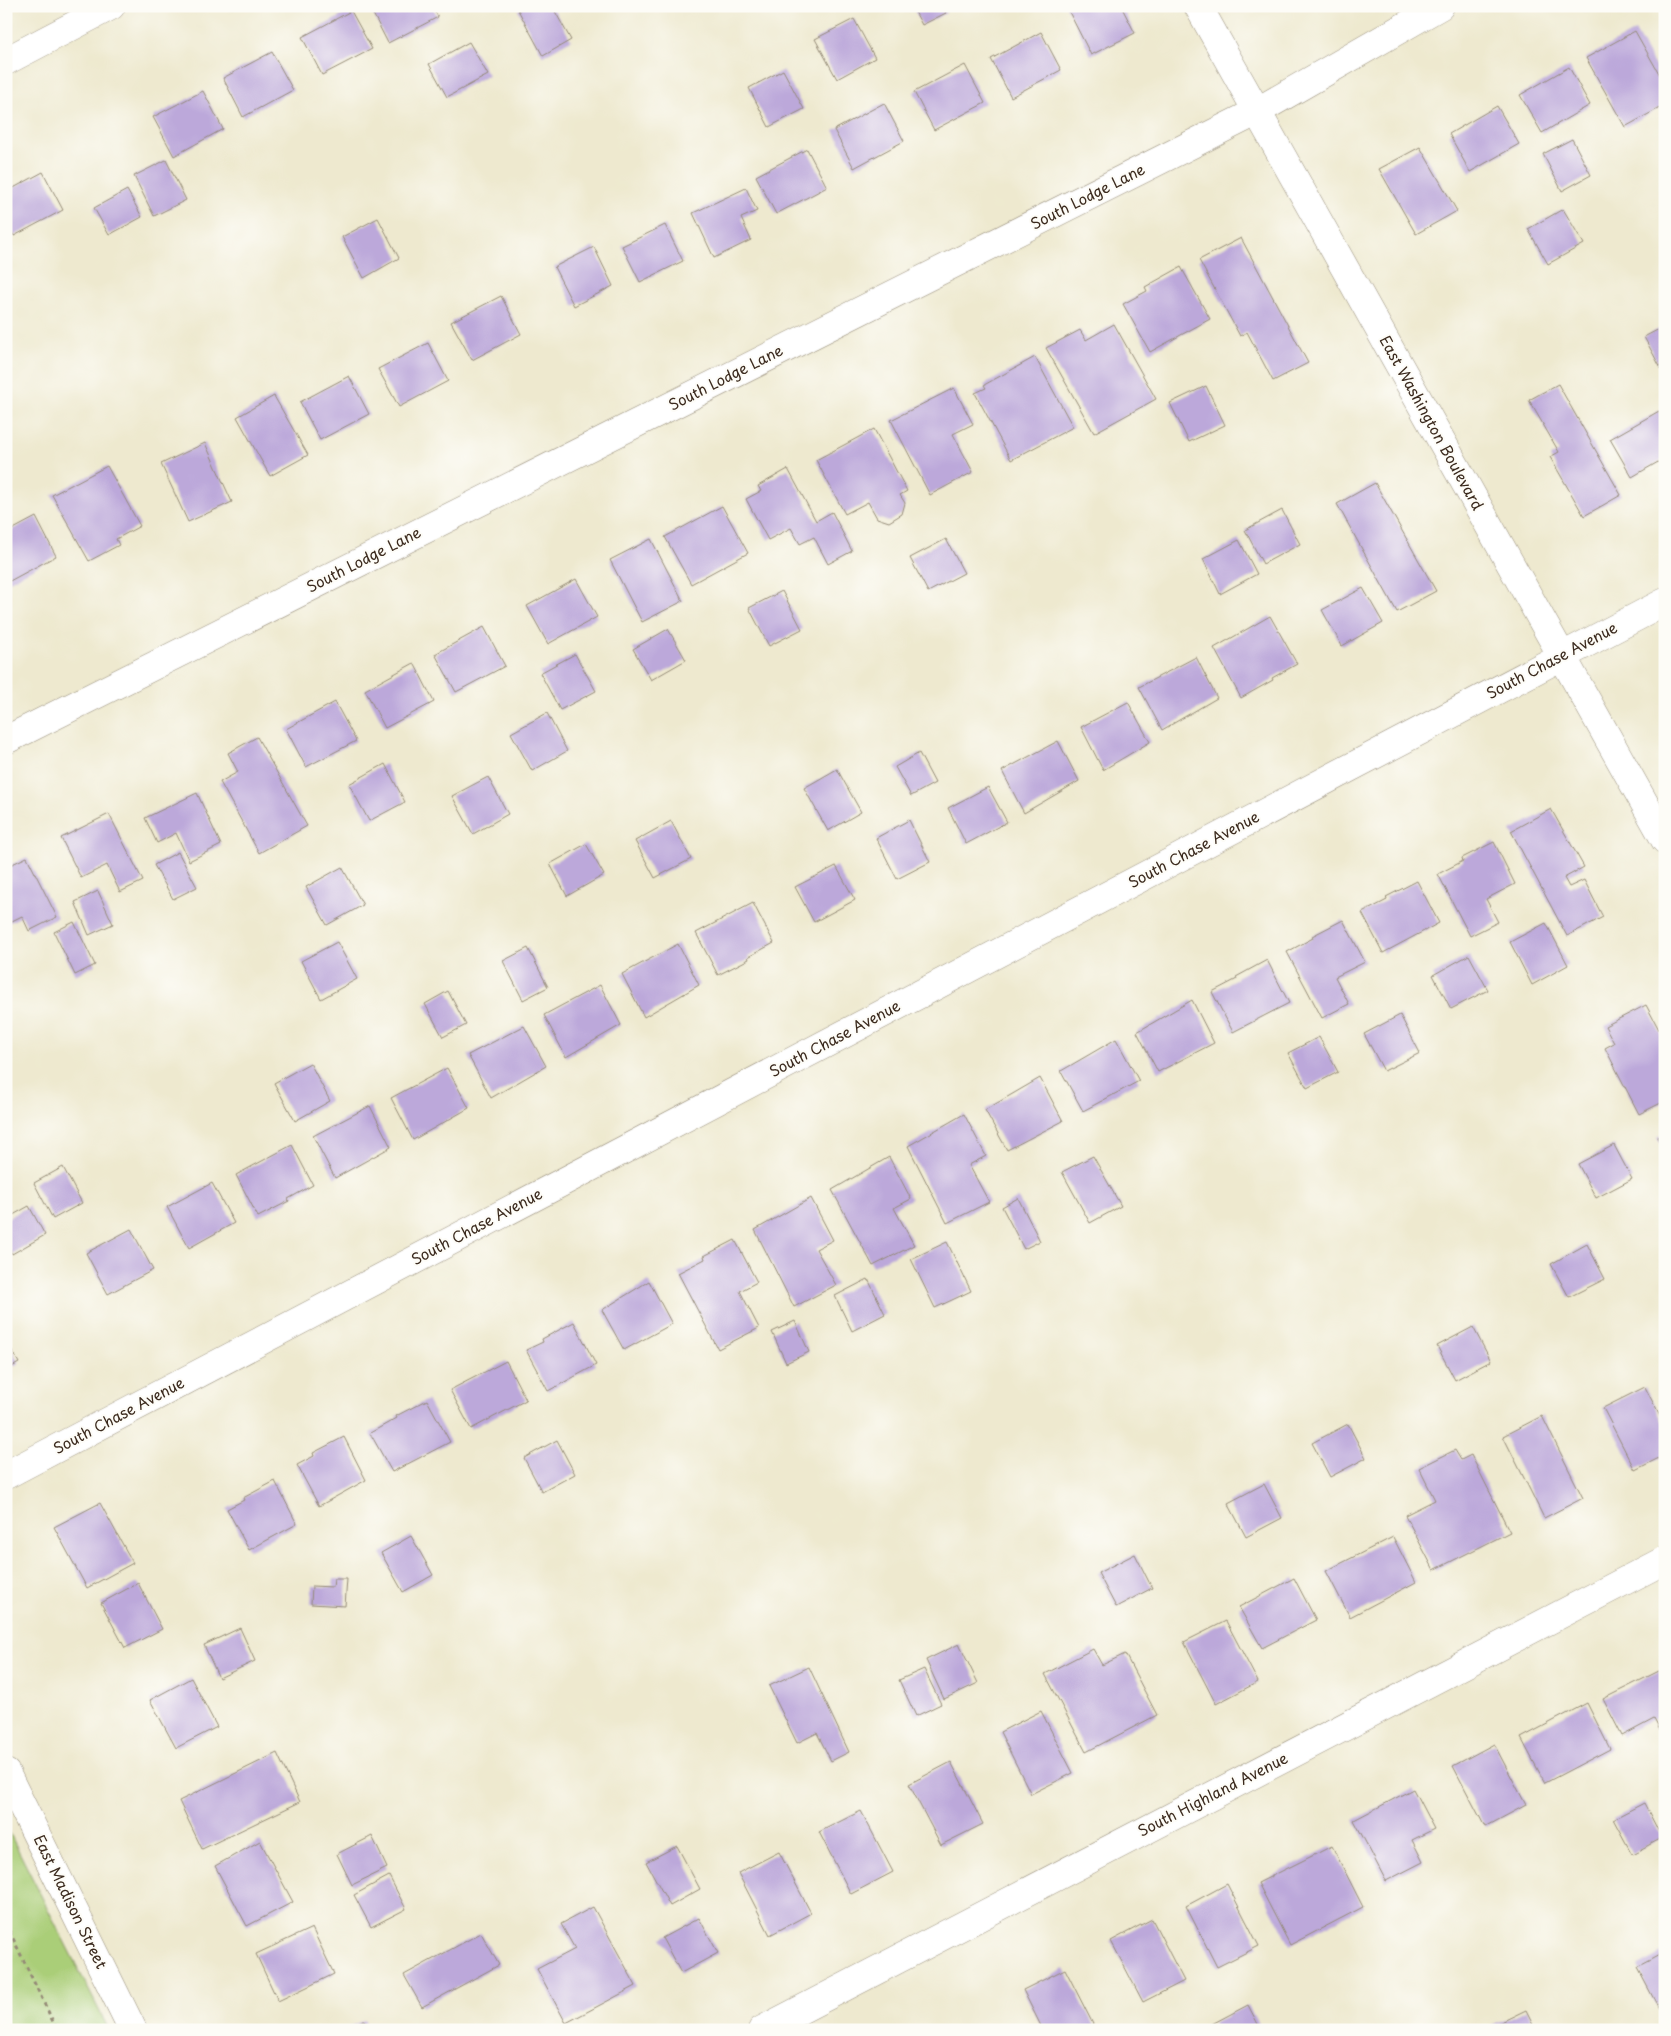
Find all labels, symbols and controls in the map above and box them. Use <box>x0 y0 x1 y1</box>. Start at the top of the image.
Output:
street label: South Lodge Lane <box>1026 157 1149 234</box>
street label: East Washington Boulevard <box>1375 331 1490 514</box>
street label: South Lodge Lane <box>664 338 787 415</box>
street label: South Lodge Lane <box>302 520 425 597</box>
street label: South Chase Avenue <box>1482 615 1621 704</box>
street label: South Chase Avenue <box>1124 804 1263 893</box>
street label: South Chase Avenue <box>765 993 904 1082</box>
street label: South Chase Avenue <box>407 1181 546 1270</box>
street label: South Chase Avenue <box>49 1370 188 1459</box>
street label: South Highland Avenue <box>1133 1746 1291 1842</box>
street label: East Madison Street <box>29 1830 114 1972</box>

